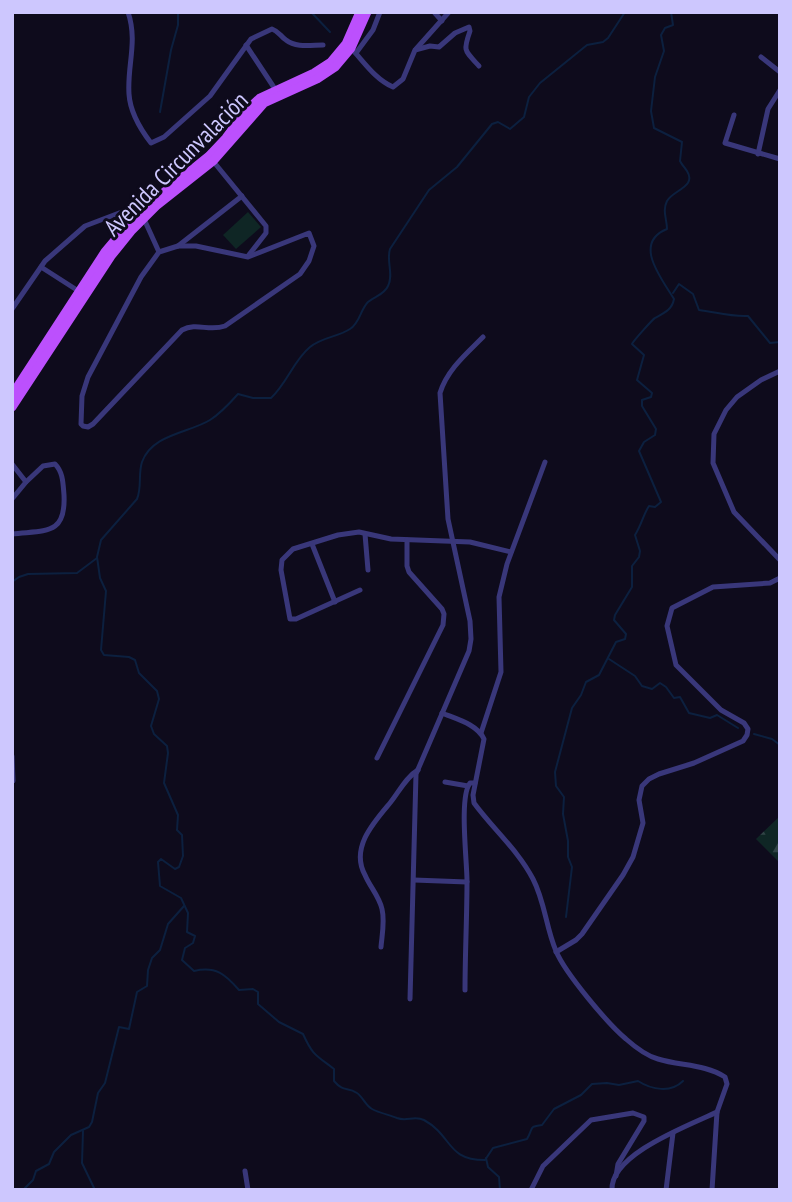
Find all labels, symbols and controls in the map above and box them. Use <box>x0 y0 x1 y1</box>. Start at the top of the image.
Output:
street label: Avenida Circunvalación <box>97 85 254 242</box>

